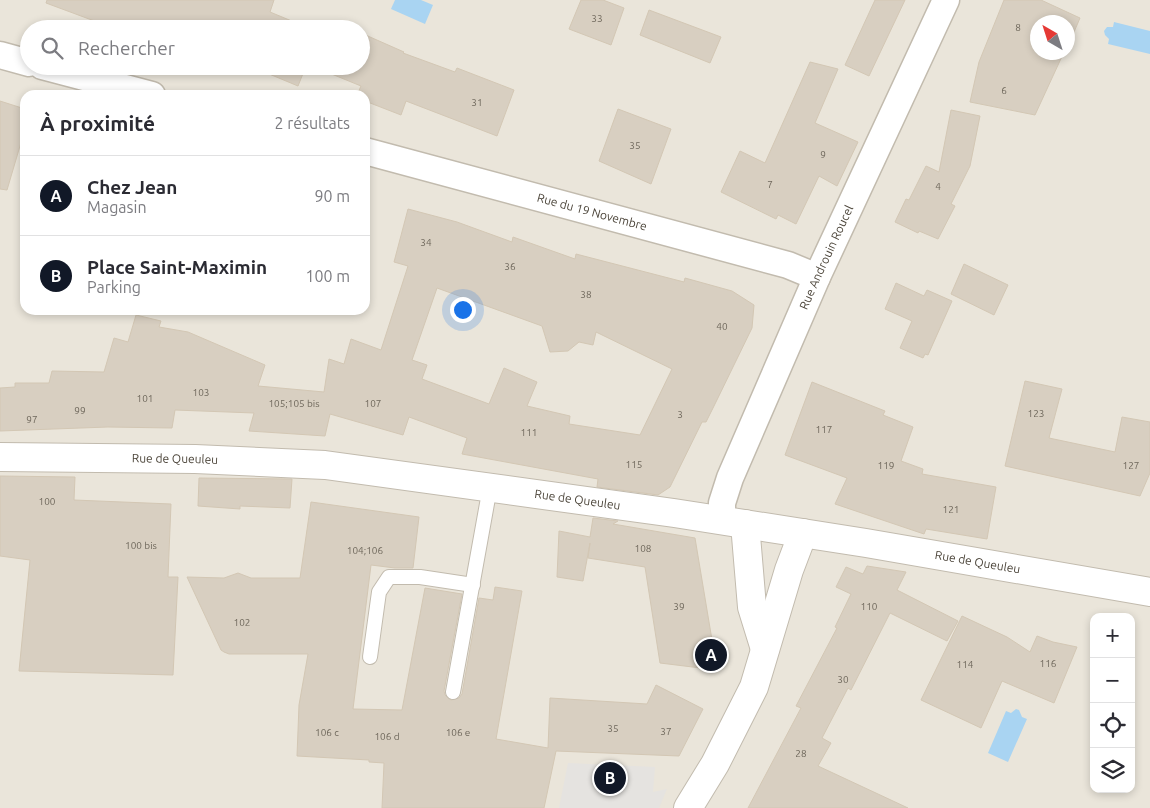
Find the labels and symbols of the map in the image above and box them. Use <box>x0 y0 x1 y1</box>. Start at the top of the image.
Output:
house number: 33 <box>591 13 603 24</box>
north arrow <box>1030 15 1075 60</box>
house number: 8 <box>1015 22 1021 33</box>
house number: 6 <box>1001 85 1007 96</box>
house number: 31 <box>471 97 483 108</box>
house number: 35 <box>629 140 641 151</box>
house number: 9 <box>820 149 826 160</box>
house number: 7 <box>767 179 773 190</box>
house number: 4 <box>935 181 941 192</box>
street label: Rue du 19 Novembre <box>536 191 648 233</box>
street label: Rue Androuin Roucel <box>797 203 855 311</box>
house number: 34 <box>420 237 432 248</box>
house number: 36 <box>504 261 516 272</box>
house number: 38 <box>580 289 592 300</box>
your location <box>450 297 476 323</box>
house number: 40 <box>716 321 728 332</box>
house number: 103 <box>193 387 209 398</box>
house number: 101 <box>137 393 153 404</box>
house number: 105;105 bis <box>268 398 320 409</box>
house number: 107 <box>365 398 381 409</box>
house number: 99 <box>74 405 86 416</box>
house number: 123 <box>1028 408 1044 419</box>
house number: 3 <box>677 409 683 420</box>
house number: 97 <box>26 414 38 425</box>
house number: 117 <box>816 424 832 435</box>
house number: 111 <box>521 427 537 438</box>
street label: Rue de Queuleu <box>132 451 218 466</box>
house number: 115 <box>626 459 642 470</box>
house number: 119 <box>878 460 894 471</box>
house number: 127 <box>1123 460 1139 471</box>
street label: Rue de Queuleu <box>534 487 621 512</box>
house number: 100 <box>39 496 56 507</box>
house number: 121 <box>943 504 959 515</box>
house number: 100 bis <box>125 540 157 551</box>
house number: 108 <box>635 543 652 554</box>
house number: 104;106 <box>347 545 384 556</box>
street label: Rue de Queuleu <box>934 548 1021 576</box>
house number: 39 <box>673 601 685 612</box>
house number: 110 <box>861 601 878 612</box>
house number: 102 <box>234 617 250 628</box>
pin: A <box>695 636 727 674</box>
house number: 116 <box>1040 658 1057 669</box>
house number: 114 <box>957 659 974 670</box>
house number: 30 <box>837 674 849 685</box>
house number: 35 <box>607 723 619 734</box>
house number: 37 <box>660 726 672 737</box>
house number: 106 c <box>315 727 339 738</box>
house number: 106 e <box>446 727 470 738</box>
house number: 106 d <box>374 731 400 742</box>
house number: 28 <box>795 748 807 759</box>
pin: B <box>594 759 626 797</box>

